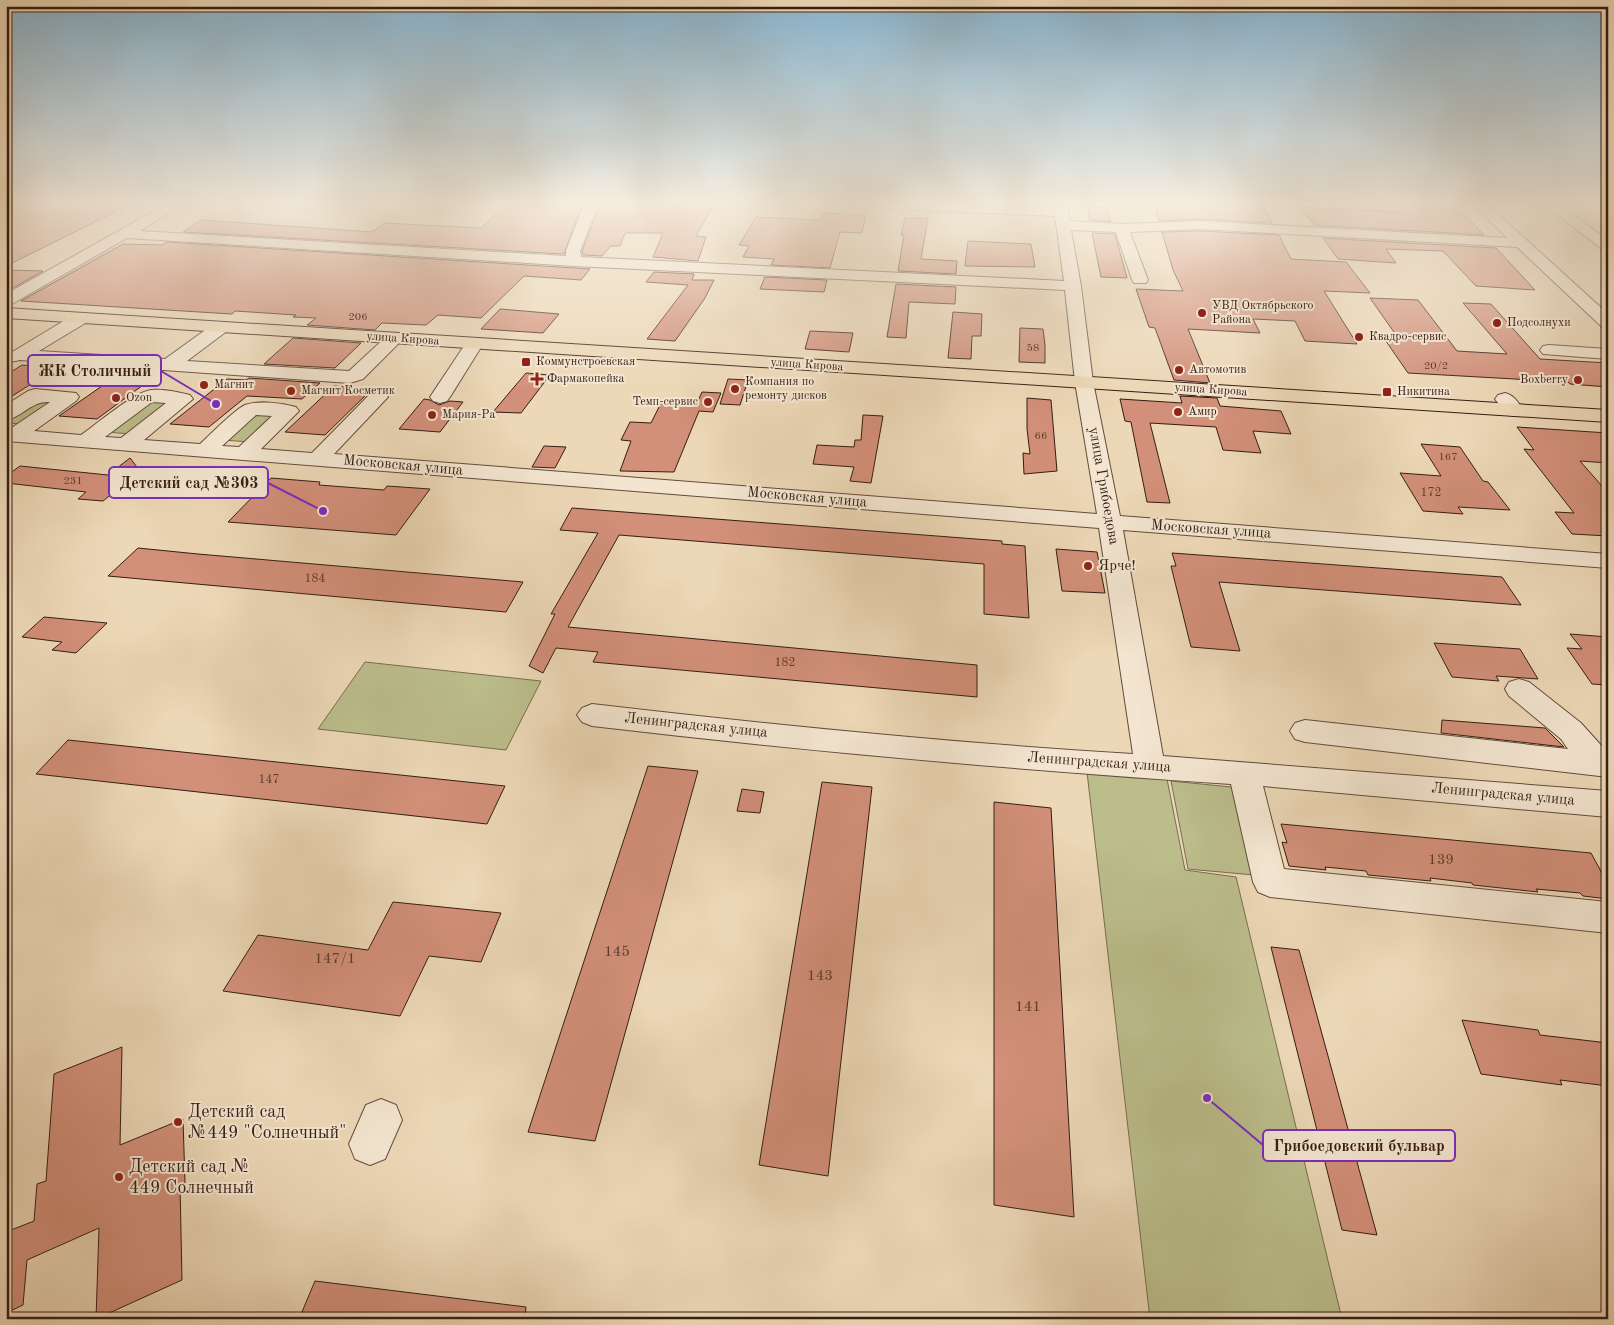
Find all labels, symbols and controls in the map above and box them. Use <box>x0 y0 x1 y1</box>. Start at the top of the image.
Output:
place label: УВД Октябрьского Района <box>1212 300 1313 326</box>
marker: УВД Октябрьского Района <box>1196 307 1208 319</box>
house number: 206 <box>348 312 368 323</box>
marker: Подсолнухи <box>1491 317 1503 329</box>
place label: Подсолнухи <box>1507 317 1571 329</box>
street label: улица Кирова <box>366 330 440 348</box>
marker: Квадро-сервис <box>1353 331 1365 343</box>
place label: Квадро-сервис <box>1369 331 1446 343</box>
house number: 58 <box>1027 343 1039 354</box>
callout: ЖК Столичный <box>28 355 161 386</box>
marker: Коммунстроевская <box>520 356 532 368</box>
place label: Коммунстроевская <box>536 356 635 368</box>
street label: улица Кирова <box>770 356 844 374</box>
house number: 20/2 <box>1424 361 1448 372</box>
text: ЖК Столичный <box>39 364 151 380</box>
marker: Автомотив <box>1173 364 1185 376</box>
place label: Автомотив <box>1189 364 1247 376</box>
marker: Фармакопейка <box>531 373 543 385</box>
place label: Фармакопейка <box>547 373 625 385</box>
place label: Boxberry <box>1520 374 1569 386</box>
marker: Boxberry <box>1572 374 1584 386</box>
place label: Компания по ремонту дисков <box>745 376 827 402</box>
marker: Магнит <box>198 379 210 391</box>
place label: Магнит <box>214 379 254 391</box>
street label: улица Кирова <box>1174 381 1248 399</box>
marker: Компания по ремонту дисков <box>729 383 741 395</box>
marker: Магнит Косметик <box>285 385 297 397</box>
place label: Магнит Косметик <box>301 385 395 397</box>
marker: Никитина <box>1381 386 1393 398</box>
place label: Никитина <box>1397 386 1450 398</box>
marker: Ozon <box>110 392 122 404</box>
place label: Ozon <box>126 392 153 404</box>
place label: Темп-сервис <box>632 396 698 408</box>
marker: Темп-сервис <box>702 396 714 408</box>
marker: Амир <box>1172 406 1184 418</box>
place label: Амир <box>1188 406 1217 418</box>
marker: Мария-Ра <box>426 409 438 421</box>
place label: Мария-Ра <box>442 409 495 421</box>
street label: улица Грибоедова <box>1085 426 1121 547</box>
house number: 66 <box>1035 431 1047 442</box>
house number: 167 <box>1438 452 1458 463</box>
street label: Московская улица <box>342 453 464 479</box>
callout: Детский сад №303 <box>109 467 268 498</box>
house number: 231 <box>63 476 83 487</box>
text: Детский сад №303 <box>119 476 259 492</box>
street label: Московская улица <box>746 485 868 511</box>
house number: 172 <box>1421 487 1441 499</box>
street label: Московская улица <box>1150 518 1272 542</box>
place label: Ярче! <box>1098 559 1136 574</box>
marker: Ярче! <box>1082 560 1094 572</box>
house number: 184 <box>305 573 325 585</box>
house number: 182 <box>775 657 795 669</box>
street label: Ленинградская улица <box>624 711 769 741</box>
street label: Ленинградская улица <box>1027 750 1172 776</box>
house number: 147 <box>259 774 279 786</box>
street label: Ленинградская улица <box>1431 781 1576 809</box>
house number: 139 <box>1428 853 1454 868</box>
house number: 145 <box>604 945 630 960</box>
house number: 147/1 <box>314 952 356 967</box>
house number: 143 <box>807 969 833 984</box>
house number: 141 <box>1015 1000 1041 1015</box>
place label: Детский сад №449 "Солнечный" <box>188 1103 346 1142</box>
marker: Детский сад №449 "Солнечный" <box>172 1116 184 1128</box>
callout: Грибоедовский бульвар <box>1263 1130 1455 1161</box>
text: Грибоедовский бульвар <box>1273 1139 1445 1155</box>
place label: Детский сад № 449 Солнечный <box>129 1158 254 1197</box>
marker: Детский сад № 449 Солнечный <box>113 1171 125 1183</box>

